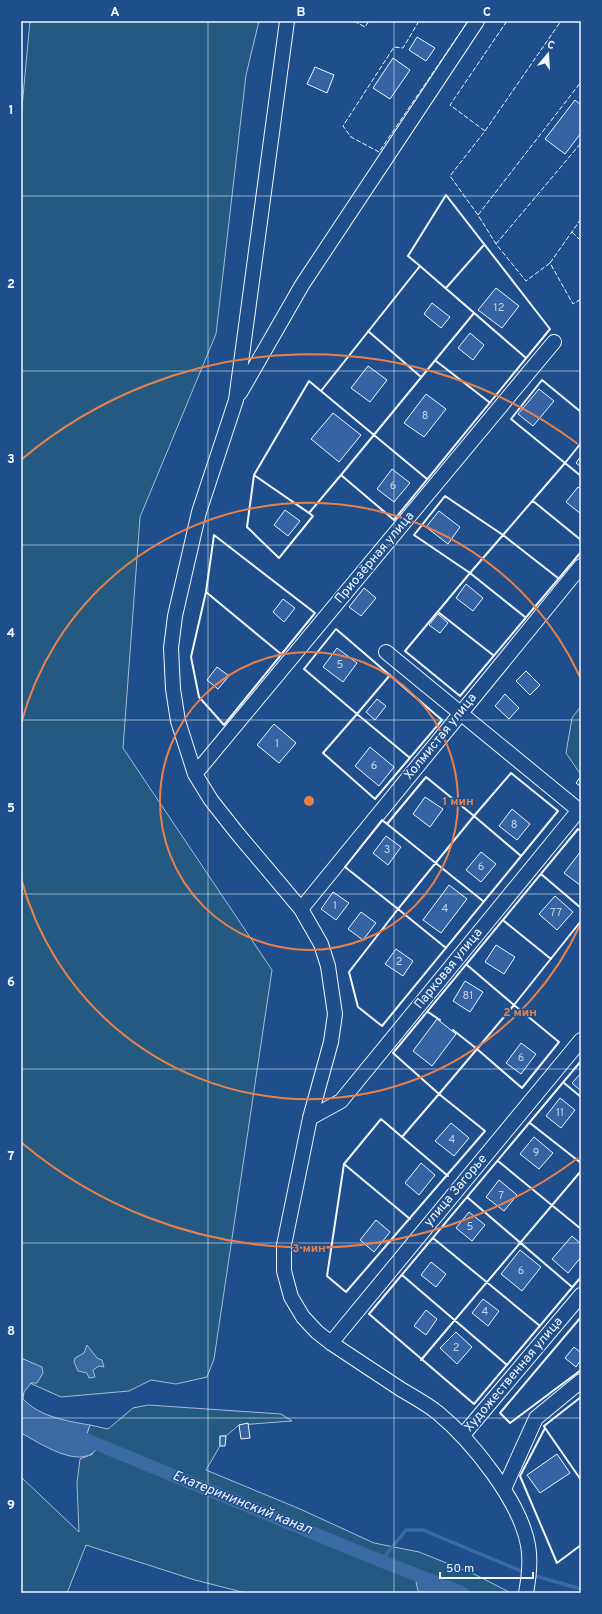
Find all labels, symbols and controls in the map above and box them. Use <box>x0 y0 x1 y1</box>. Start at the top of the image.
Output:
text: A <box>110 5 120 21</box>
text: B <box>297 5 306 21</box>
text: C <box>483 5 491 21</box>
north arrow <box>528 34 568 74</box>
text: С <box>545 38 556 53</box>
text: 1 <box>8 103 14 119</box>
text: 2 <box>7 277 15 293</box>
house number: 12 <box>494 301 504 315</box>
house number: 8 <box>422 409 428 423</box>
text: 3 <box>7 452 15 468</box>
house number: 6 <box>390 479 396 493</box>
street label: Приозёрная улица <box>332 509 418 607</box>
text: 4 <box>7 626 15 642</box>
house number: 5 <box>337 658 344 672</box>
street label: Холмистая улица <box>401 691 481 783</box>
house number: 1 <box>275 737 279 751</box>
house number: 6 <box>371 759 377 773</box>
centre of rings <box>302 794 316 808</box>
text: 1 мин <box>442 794 474 810</box>
text: 5 <box>7 801 15 817</box>
house number: 8 <box>511 818 517 832</box>
house number: 3 <box>384 843 390 857</box>
house number: 6 <box>478 860 484 874</box>
house number: 1 <box>333 899 337 913</box>
house number: 4 <box>442 902 449 916</box>
house number: 77 <box>550 906 562 920</box>
street label: Парковая улица <box>411 925 487 1013</box>
house number: 2 <box>396 955 402 969</box>
text: 6 <box>7 975 15 991</box>
house number: 81 <box>463 989 473 1003</box>
text: 2 мин <box>503 1005 537 1021</box>
house number: 6 <box>518 1051 524 1065</box>
house number: 11 <box>556 1106 564 1120</box>
house number: 4 <box>449 1133 456 1147</box>
house number: 9 <box>533 1146 539 1160</box>
text: 7 <box>8 1149 15 1165</box>
street label: улица Загорье <box>421 1151 491 1231</box>
house number: 7 <box>498 1189 504 1203</box>
house number: 5 <box>467 1220 474 1234</box>
text: 3 мин <box>292 1241 326 1257</box>
house number: 6 <box>518 1264 524 1278</box>
house number: 4 <box>482 1305 489 1319</box>
street label: Художественная улица <box>461 1314 567 1436</box>
text: 8 <box>7 1324 15 1340</box>
house number: 2 <box>453 1341 459 1355</box>
water label: Екатерининский канал <box>170 1467 315 1539</box>
text: 9 <box>7 1498 15 1514</box>
scale bar <box>440 1554 533 1580</box>
text: 50 m <box>446 1561 474 1577</box>

